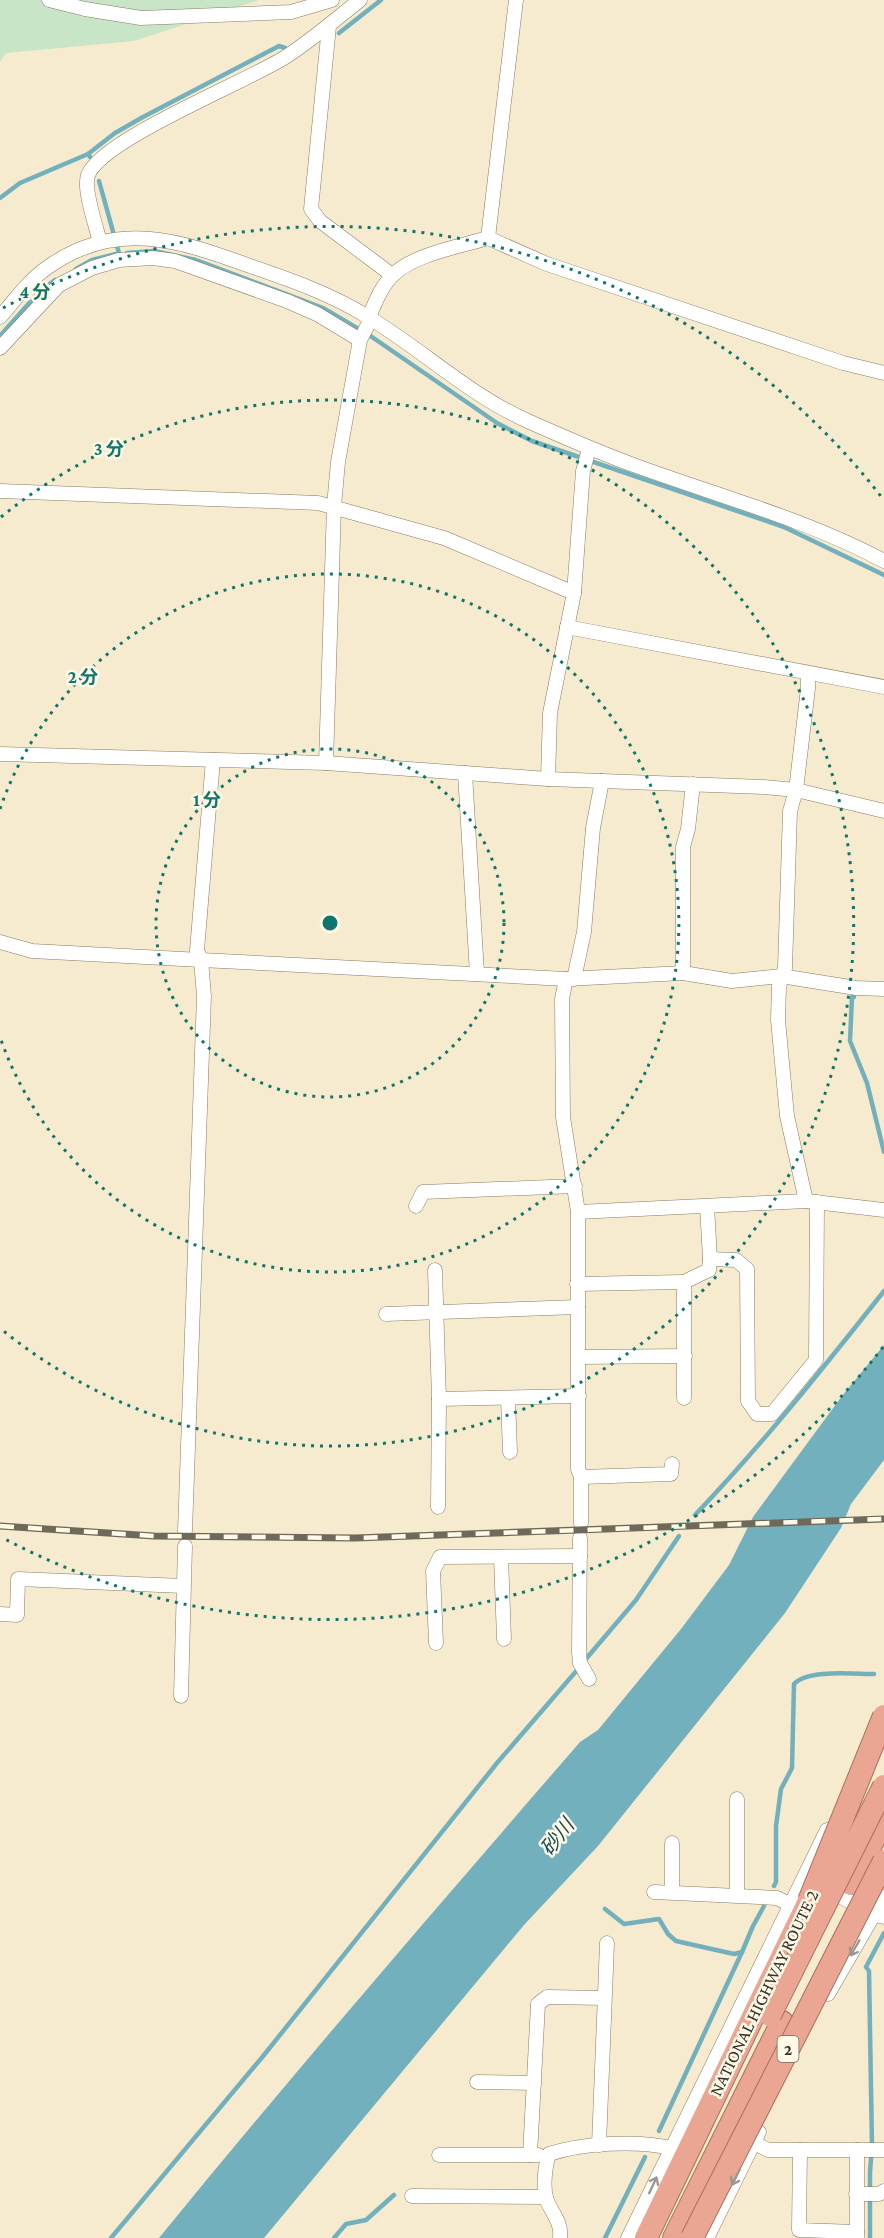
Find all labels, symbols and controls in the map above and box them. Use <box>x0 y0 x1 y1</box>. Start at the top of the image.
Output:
text: 4 分 <box>19 282 51 302</box>
text: 3 分 <box>94 439 124 459</box>
text: 2 分 <box>68 667 98 687</box>
text: 1 分 <box>193 790 221 810</box>
centre of rings <box>320 913 340 933</box>
water label: 砂川 <box>536 1813 579 1860</box>
street label: NATIONAL HIGHWAY ROUTE 2 <box>705 1886 823 2100</box>
one-way arrow <box>848 1939 860 1956</box>
road number: 2 <box>778 2036 798 2062</box>
one-way arrow <box>730 2168 742 2186</box>
one-way arrow <box>649 2176 660 2194</box>

